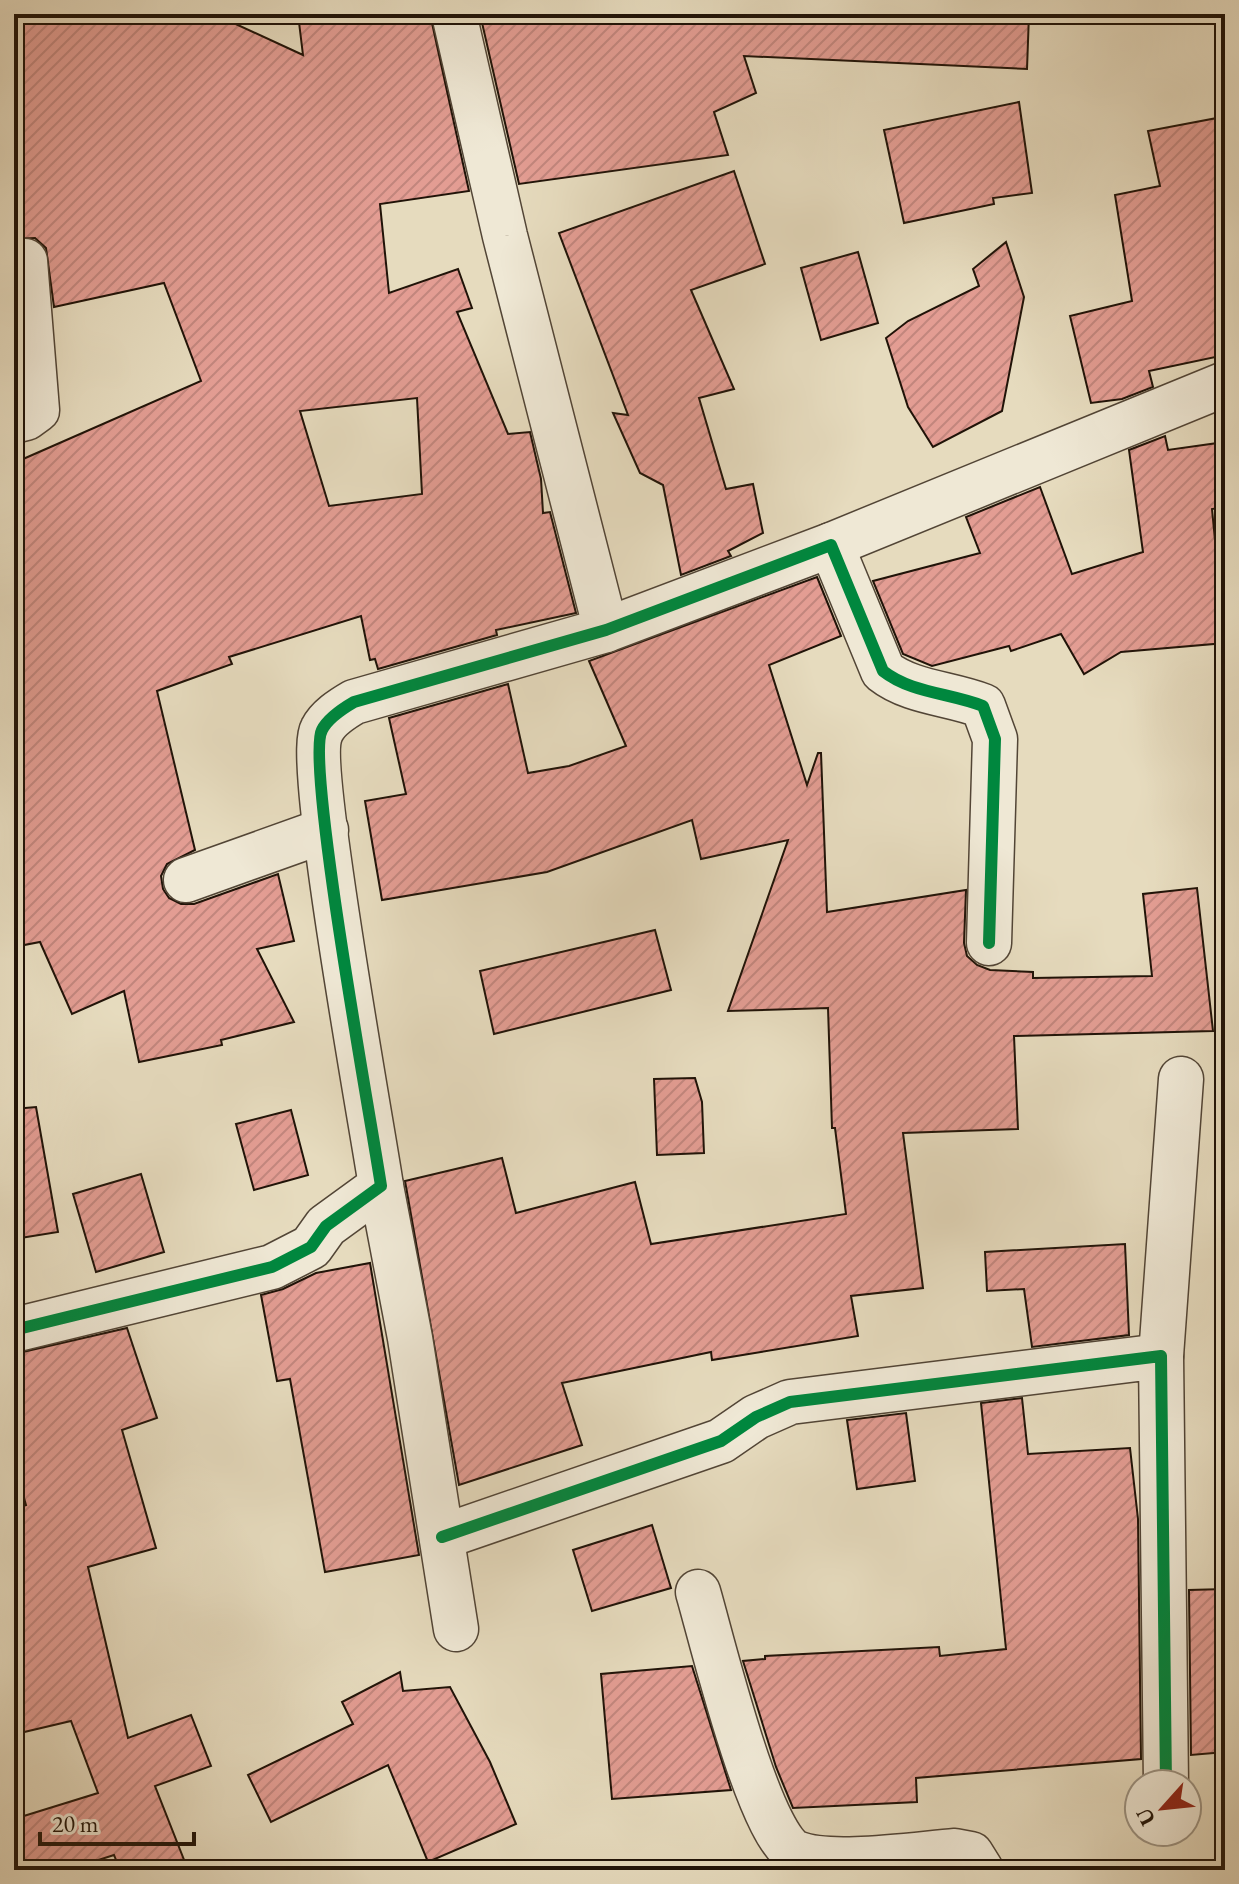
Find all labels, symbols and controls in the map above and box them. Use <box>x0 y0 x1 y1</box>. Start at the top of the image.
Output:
north arrow <box>1123 1768 1203 1848</box>
scale bar <box>40 1796 194 1846</box>
text: U <box>1129 1802 1162 1831</box>
text: 20 m <box>52 1808 99 1839</box>

